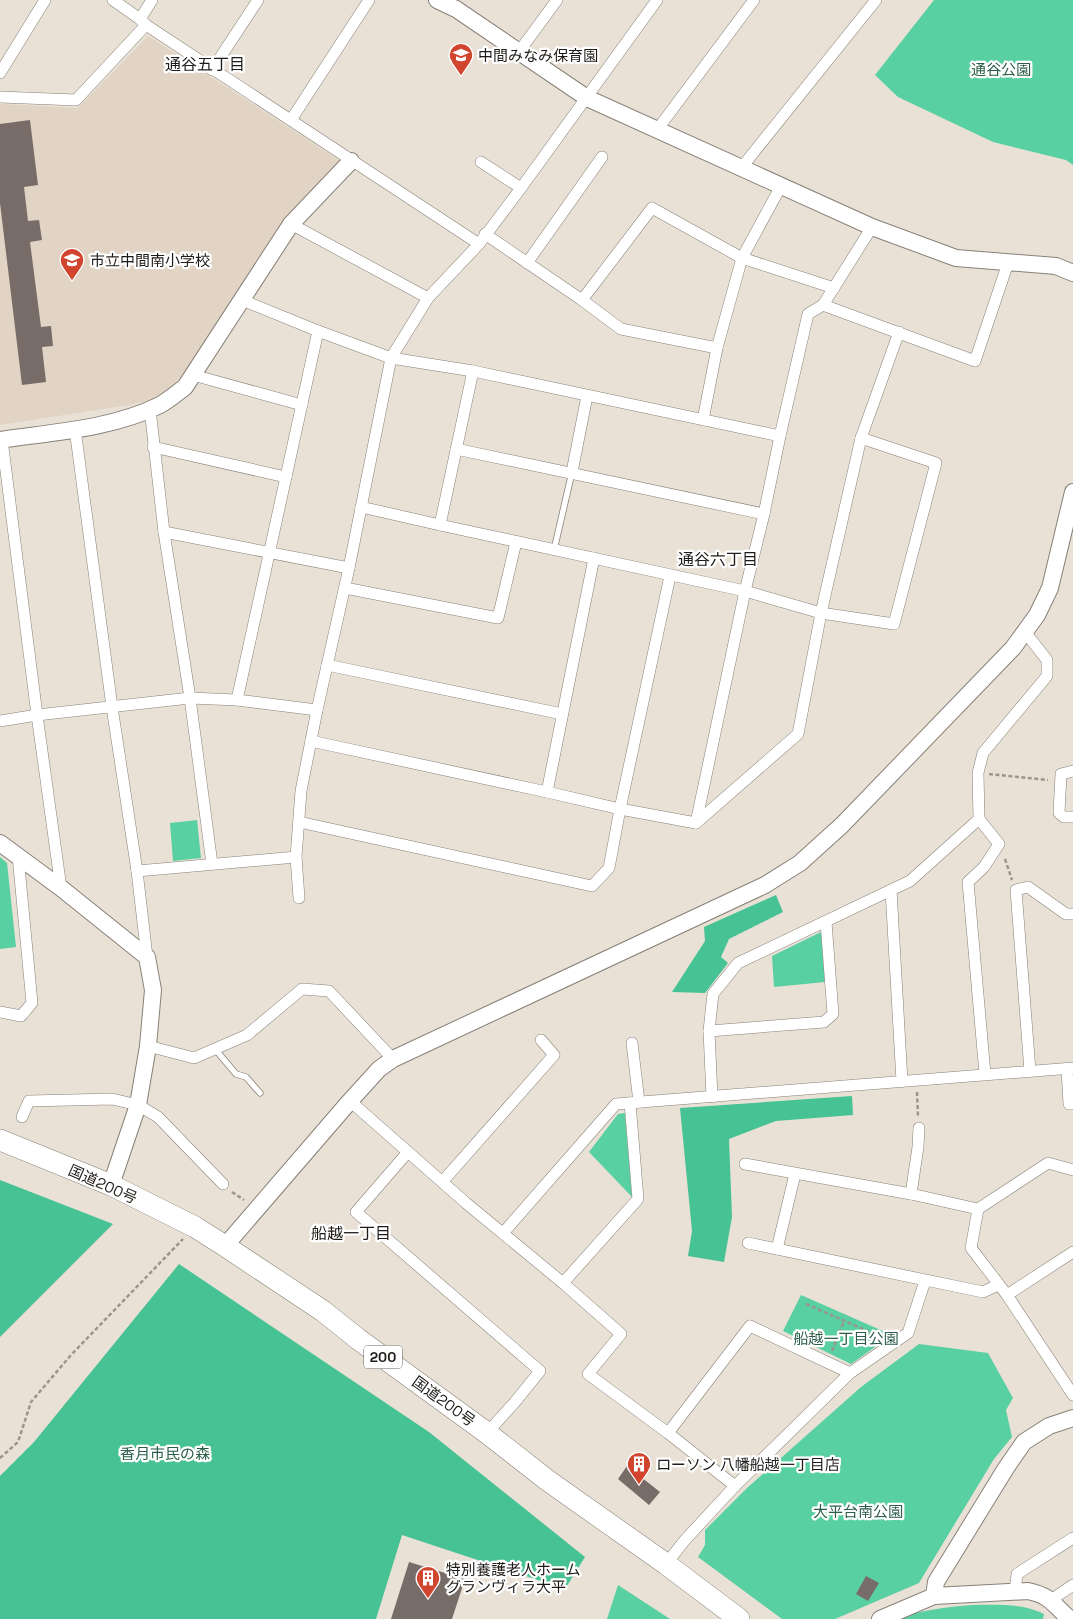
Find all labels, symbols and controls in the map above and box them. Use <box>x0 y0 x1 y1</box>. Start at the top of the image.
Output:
school or university icon: 中間みなみ保育園 <box>448 42 474 76</box>
place label: 中間みなみ保育園 <box>478 46 598 65</box>
district label: 通谷五丁目 <box>165 54 245 75</box>
park label: 通谷公園 <box>971 60 1031 79</box>
school or university icon: 市立中間南小学校 <box>59 247 85 281</box>
place label: 市立中間南小学校 <box>90 251 210 270</box>
district label: 通谷六丁目 <box>678 549 758 570</box>
street label: 国道200号 <box>66 1160 140 1208</box>
district label: 船越一丁目 <box>311 1223 391 1244</box>
park label: 船越一丁目公園 <box>793 1329 899 1348</box>
road number: 200 <box>364 1345 402 1368</box>
street label: 国道200号 <box>409 1372 479 1430</box>
park label: 香月市民の森 <box>120 1444 210 1463</box>
building icon: ローソン 八幡船越一丁目店 <box>626 1451 652 1485</box>
place label: ローソン 八幡船越一丁目店 <box>656 1455 840 1474</box>
park label: 大平台南公園 <box>813 1502 903 1521</box>
place label: 特別養護老人ホーム グランヴィラ大平 <box>446 1560 581 1596</box>
building icon: 特別養護老人ホーム グランヴィラ大平 <box>415 1565 441 1599</box>

